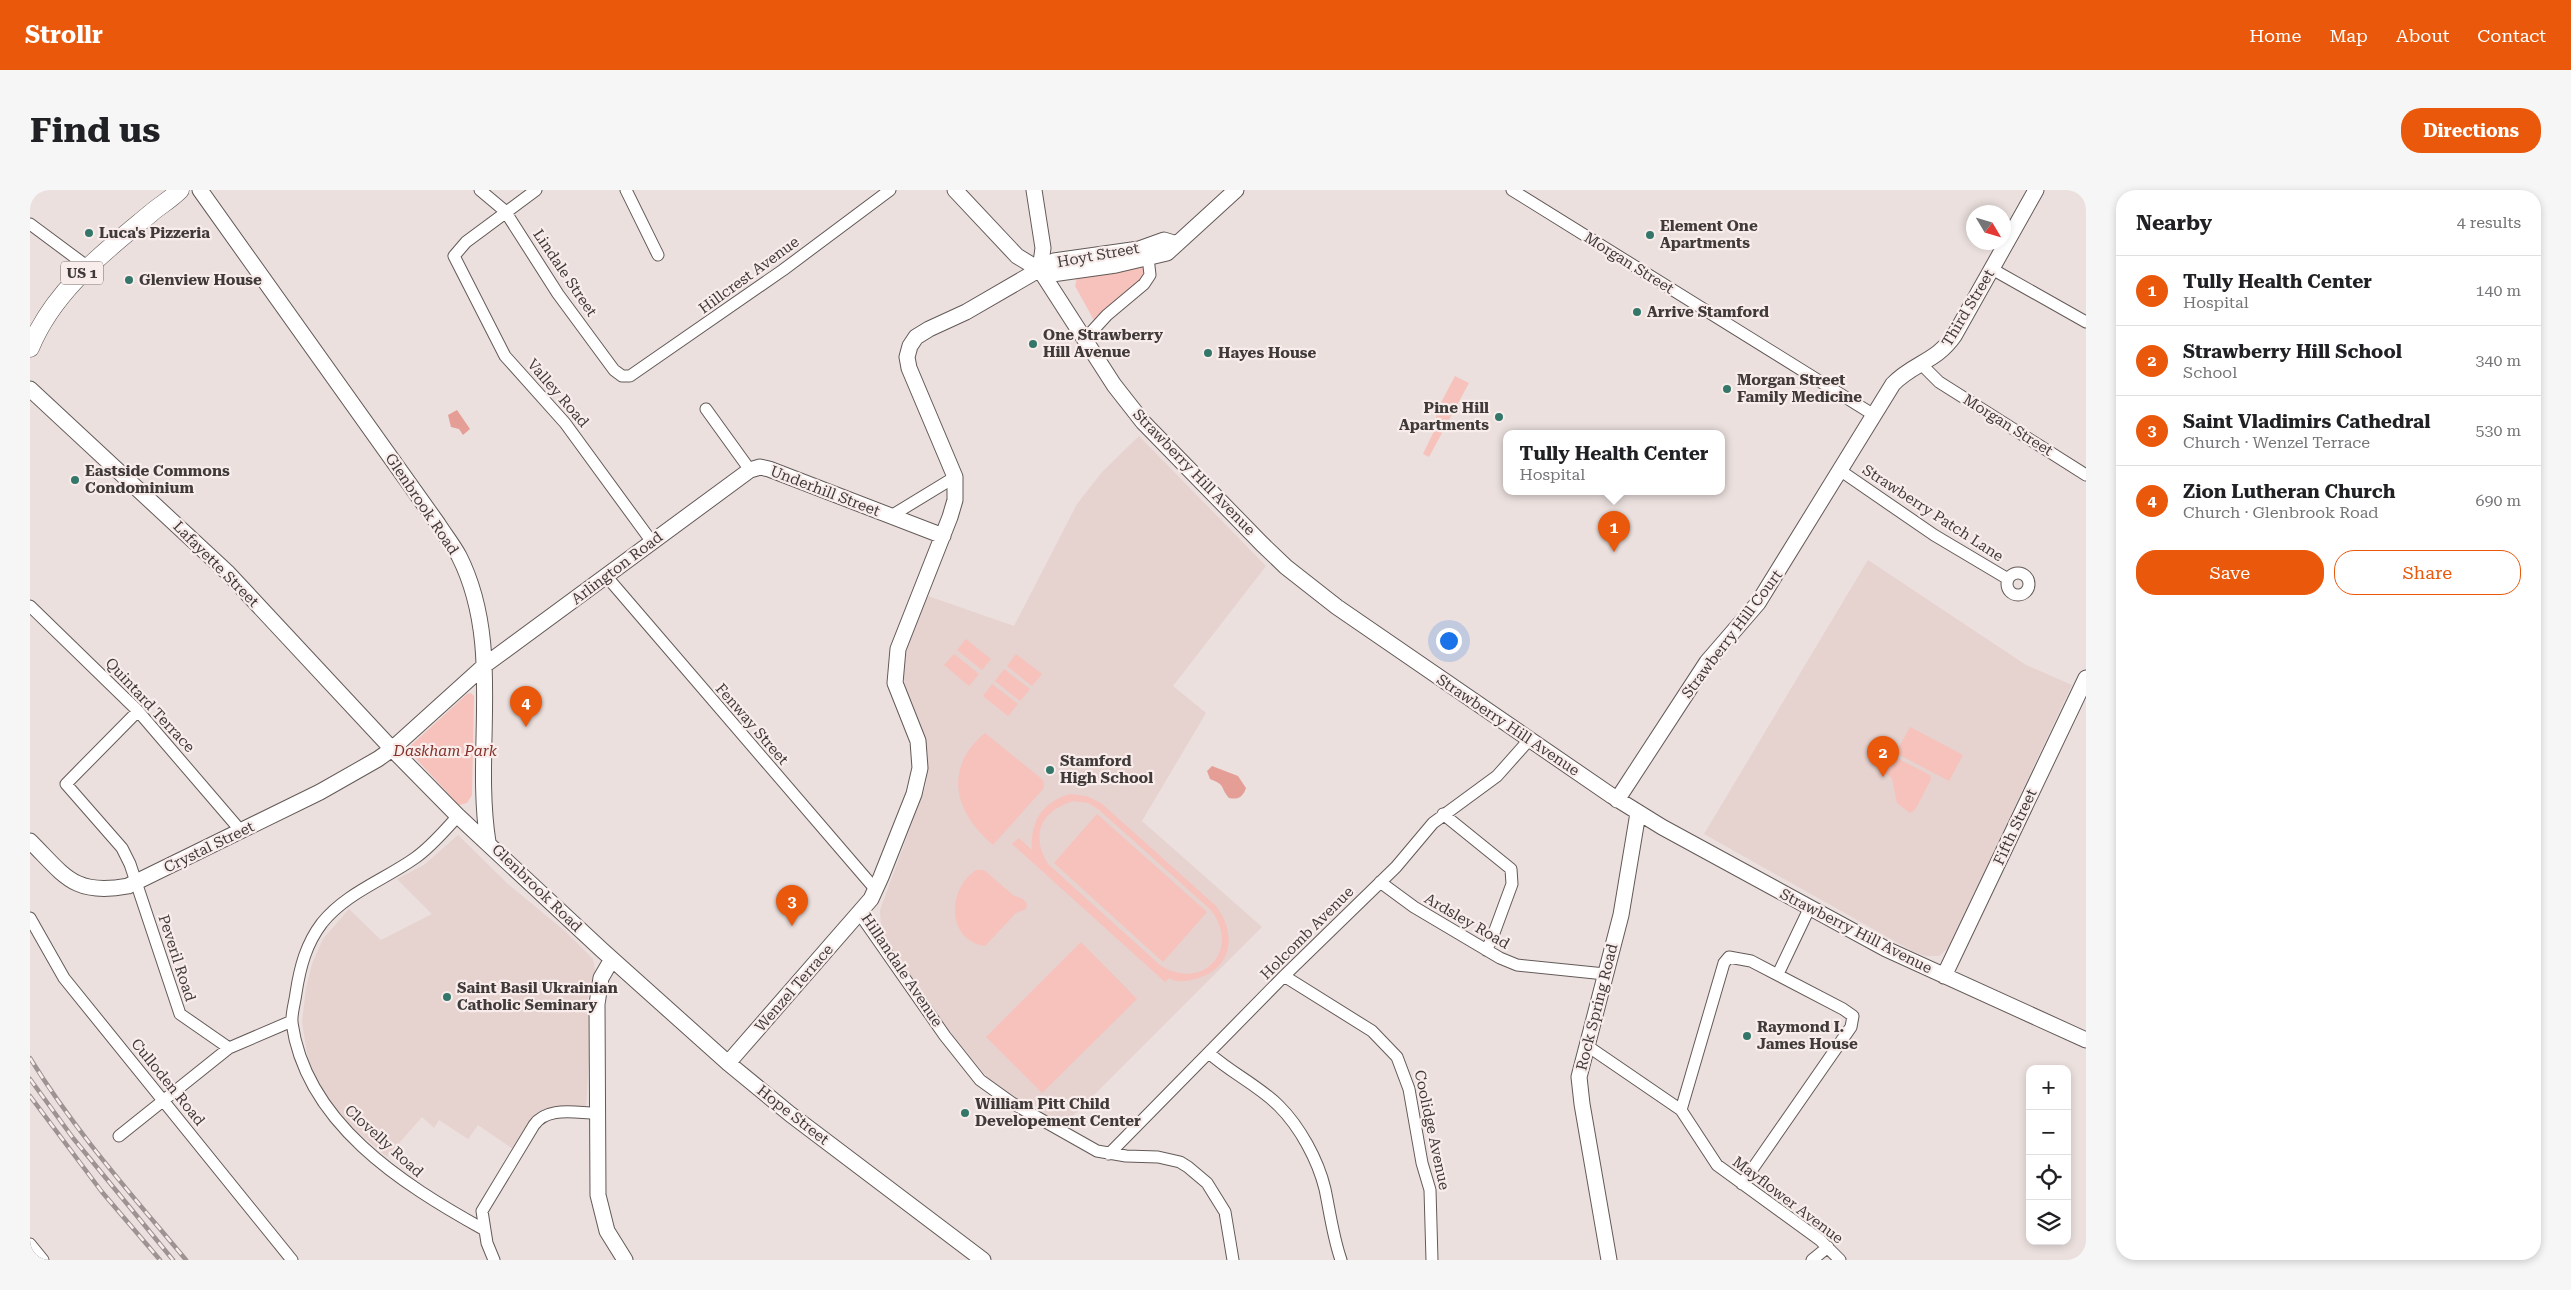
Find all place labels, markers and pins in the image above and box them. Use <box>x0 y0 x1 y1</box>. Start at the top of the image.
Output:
place label: Element One Apartments <box>1660 217 1758 252</box>
place label: Luca's Pizzeria <box>99 224 210 242</box>
marker: Luca's Pizzeria <box>83 227 95 239</box>
marker: Element One Apartments <box>1644 229 1656 241</box>
place label: Glenview House <box>139 271 262 289</box>
marker: Glenview House <box>123 274 135 286</box>
place label: Arrive Stamford <box>1647 303 1769 321</box>
marker: Arrive Stamford <box>1631 306 1643 318</box>
place label: One Strawberry Hill Avenue <box>1043 326 1163 361</box>
marker: One Strawberry Hill Avenue <box>1027 338 1039 350</box>
place label: Hayes House <box>1218 344 1317 362</box>
marker: Hayes House <box>1202 347 1214 359</box>
place label: Morgan Street Family Medicine <box>1737 371 1862 406</box>
marker: Morgan Street Family Medicine <box>1721 383 1733 395</box>
place label: Pine Hill Apartments <box>1399 399 1489 434</box>
marker: Pine Hill Apartments <box>1493 411 1505 423</box>
place label: Eastside Commons Condominium <box>85 462 230 497</box>
marker: Eastside Commons Condominium <box>69 474 81 486</box>
pin: 1 <box>1598 511 1630 552</box>
pin: 4 <box>510 686 542 727</box>
pin: 2 <box>1867 736 1899 777</box>
place label: Stamford High School <box>1060 752 1153 787</box>
marker: Stamford High School <box>1044 764 1056 776</box>
pin: 3 <box>776 885 808 926</box>
place label: Saint Basil Ukrainian Catholic Seminary <box>457 979 618 1014</box>
marker: Saint Basil Ukrainian Catholic Seminary <box>441 991 453 1003</box>
place label: Raymond I. James House <box>1757 1018 1858 1053</box>
marker: Raymond I. James House <box>1741 1030 1753 1042</box>
place label: William Pitt Child Developement Center <box>975 1095 1141 1130</box>
marker: William Pitt Child Developement Center <box>959 1107 971 1119</box>

